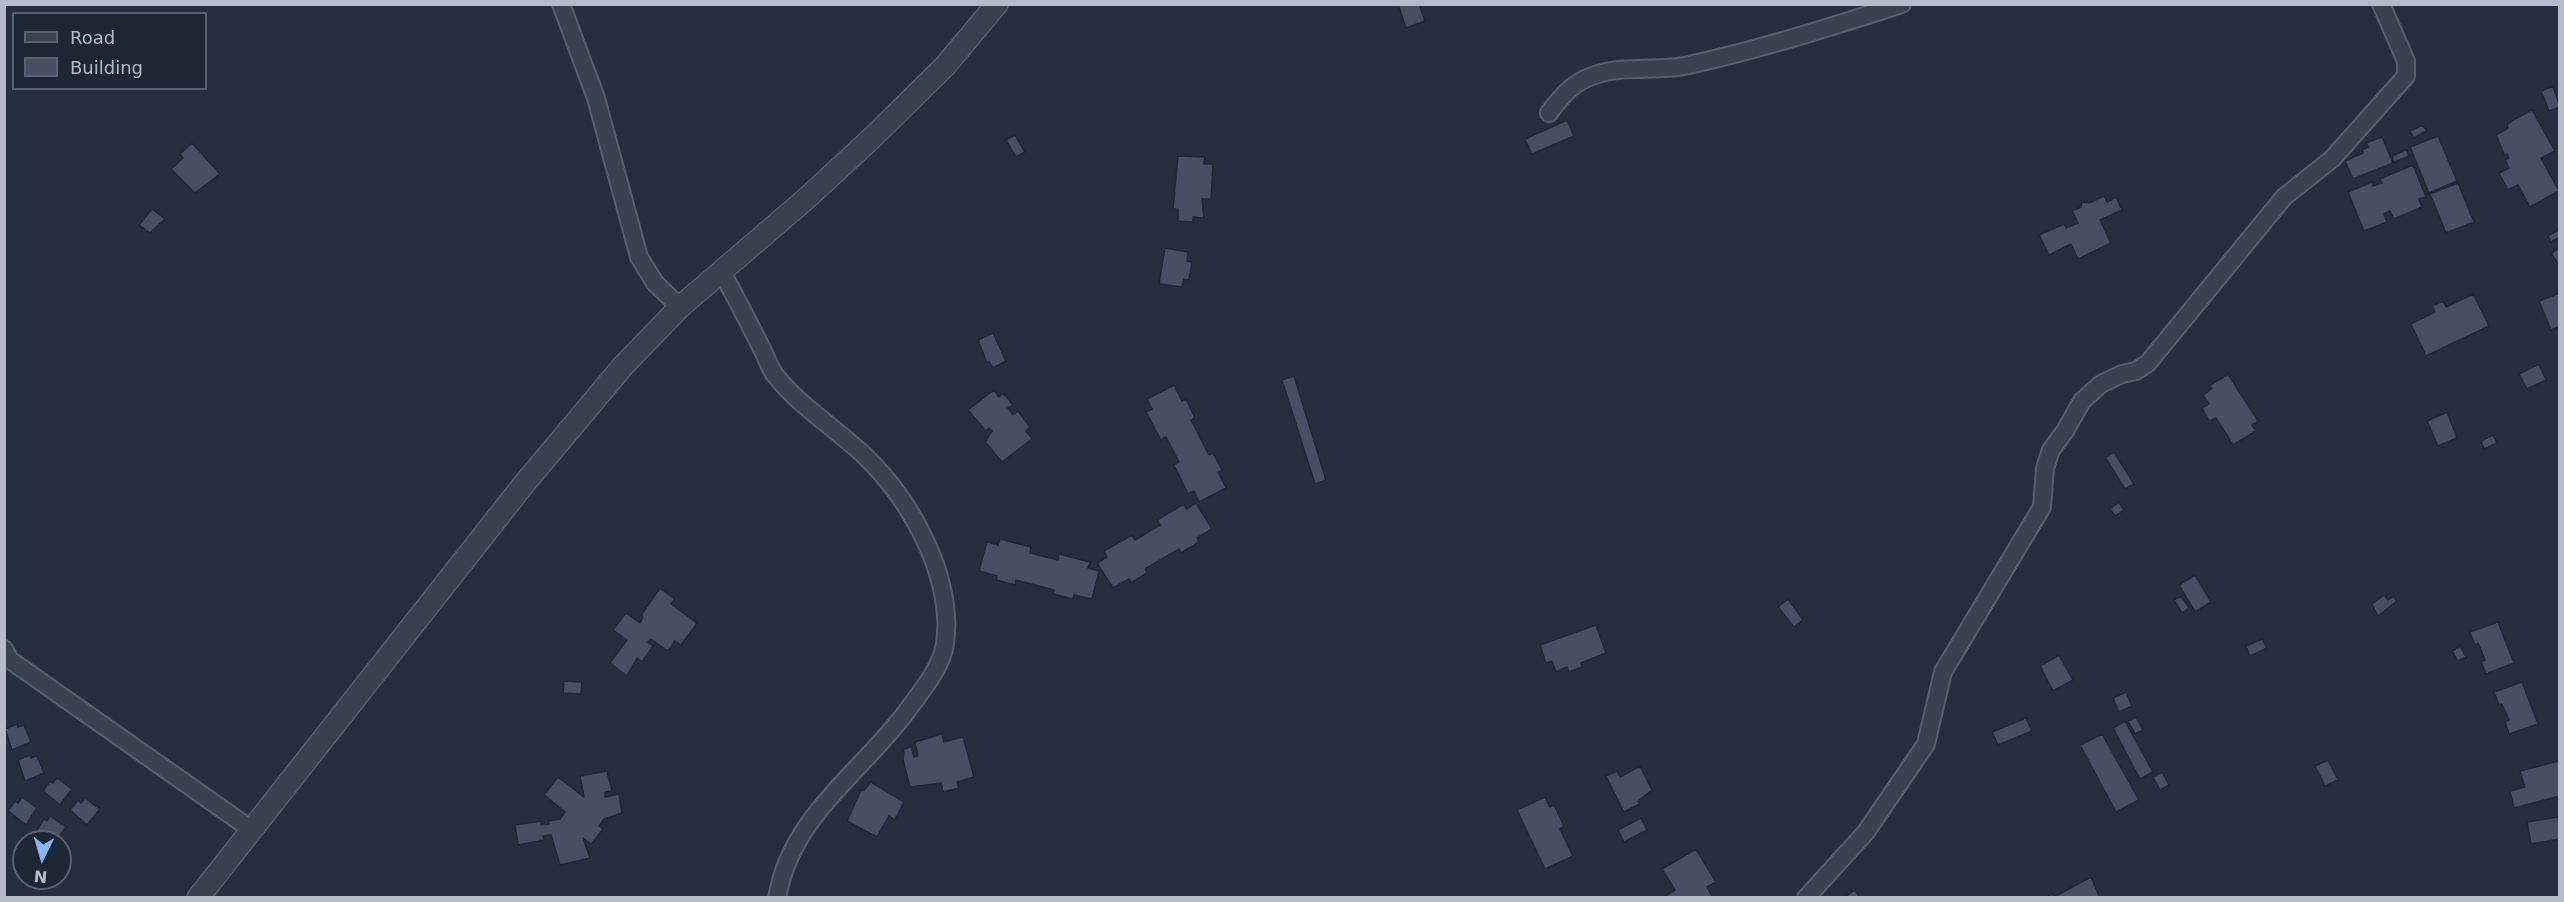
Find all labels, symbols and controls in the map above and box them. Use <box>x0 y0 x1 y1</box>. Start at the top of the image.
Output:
legend <box>12 12 207 90</box>
text: Road <box>70 27 115 48</box>
text: Building <box>70 57 143 78</box>
north arrow <box>12 830 72 890</box>
text: N <box>33 866 48 886</box>

